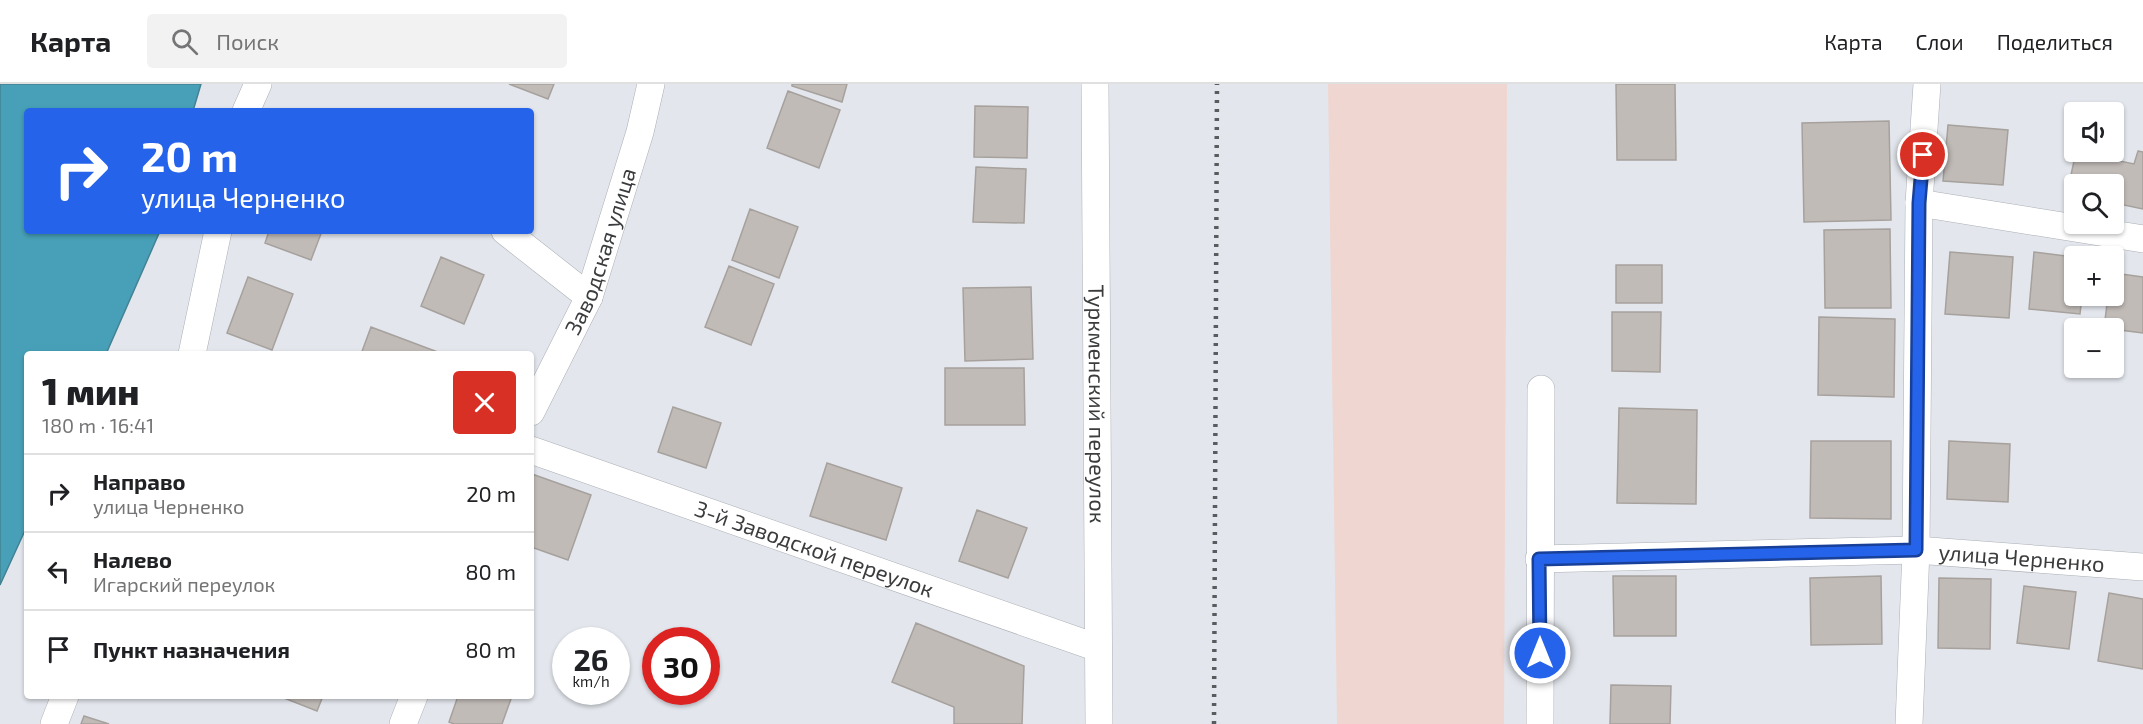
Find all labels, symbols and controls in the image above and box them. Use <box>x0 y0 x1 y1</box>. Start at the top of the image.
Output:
search box <box>147 14 567 68</box>
text: Карта <box>30 24 111 58</box>
icon: search <box>168 25 201 58</box>
text: Поиск <box>216 28 279 54</box>
text: Карта <box>1824 29 1883 54</box>
text: Слои <box>1916 29 1964 54</box>
text: Поделиться <box>1997 29 2113 54</box>
map controls <box>2064 102 2124 378</box>
button: sound <box>2064 102 2124 162</box>
pin <box>1897 129 1948 180</box>
text: 20 m <box>141 130 238 180</box>
icon: right <box>42 132 120 210</box>
icon: arrive <box>1906 138 1939 171</box>
street label: Заводская улица <box>558 164 640 338</box>
button: search <box>2064 174 2124 234</box>
text: улица Черненко <box>141 181 345 213</box>
button: + <box>2064 246 2124 306</box>
street label: Туркменский переулок <box>1083 284 1112 524</box>
button: − <box>2064 318 2124 378</box>
text: 1 мин <box>42 369 140 412</box>
button: close <box>453 371 516 434</box>
text: 180 m · 16:41 <box>42 413 154 437</box>
text: Направо <box>93 468 186 494</box>
icon: right <box>42 477 75 510</box>
text: 20 m <box>466 480 516 506</box>
text: улица Черненко <box>93 494 244 518</box>
street label: 3-й Заводской переулок <box>692 494 938 602</box>
street label: улица Черненко <box>1938 538 2106 576</box>
text: Налево <box>93 546 172 572</box>
icon: left <box>42 555 75 588</box>
text: 80 m <box>465 558 516 584</box>
text: Игарский переулок <box>93 572 275 596</box>
position arrow <box>1508 621 1572 685</box>
speed limit sign: 30 <box>642 627 720 705</box>
icon: arrive <box>42 633 75 666</box>
text: Пункт назначения <box>93 636 290 662</box>
text: 80 m <box>465 636 516 662</box>
text: 26 <box>573 641 609 677</box>
text: km/h <box>572 672 610 690</box>

